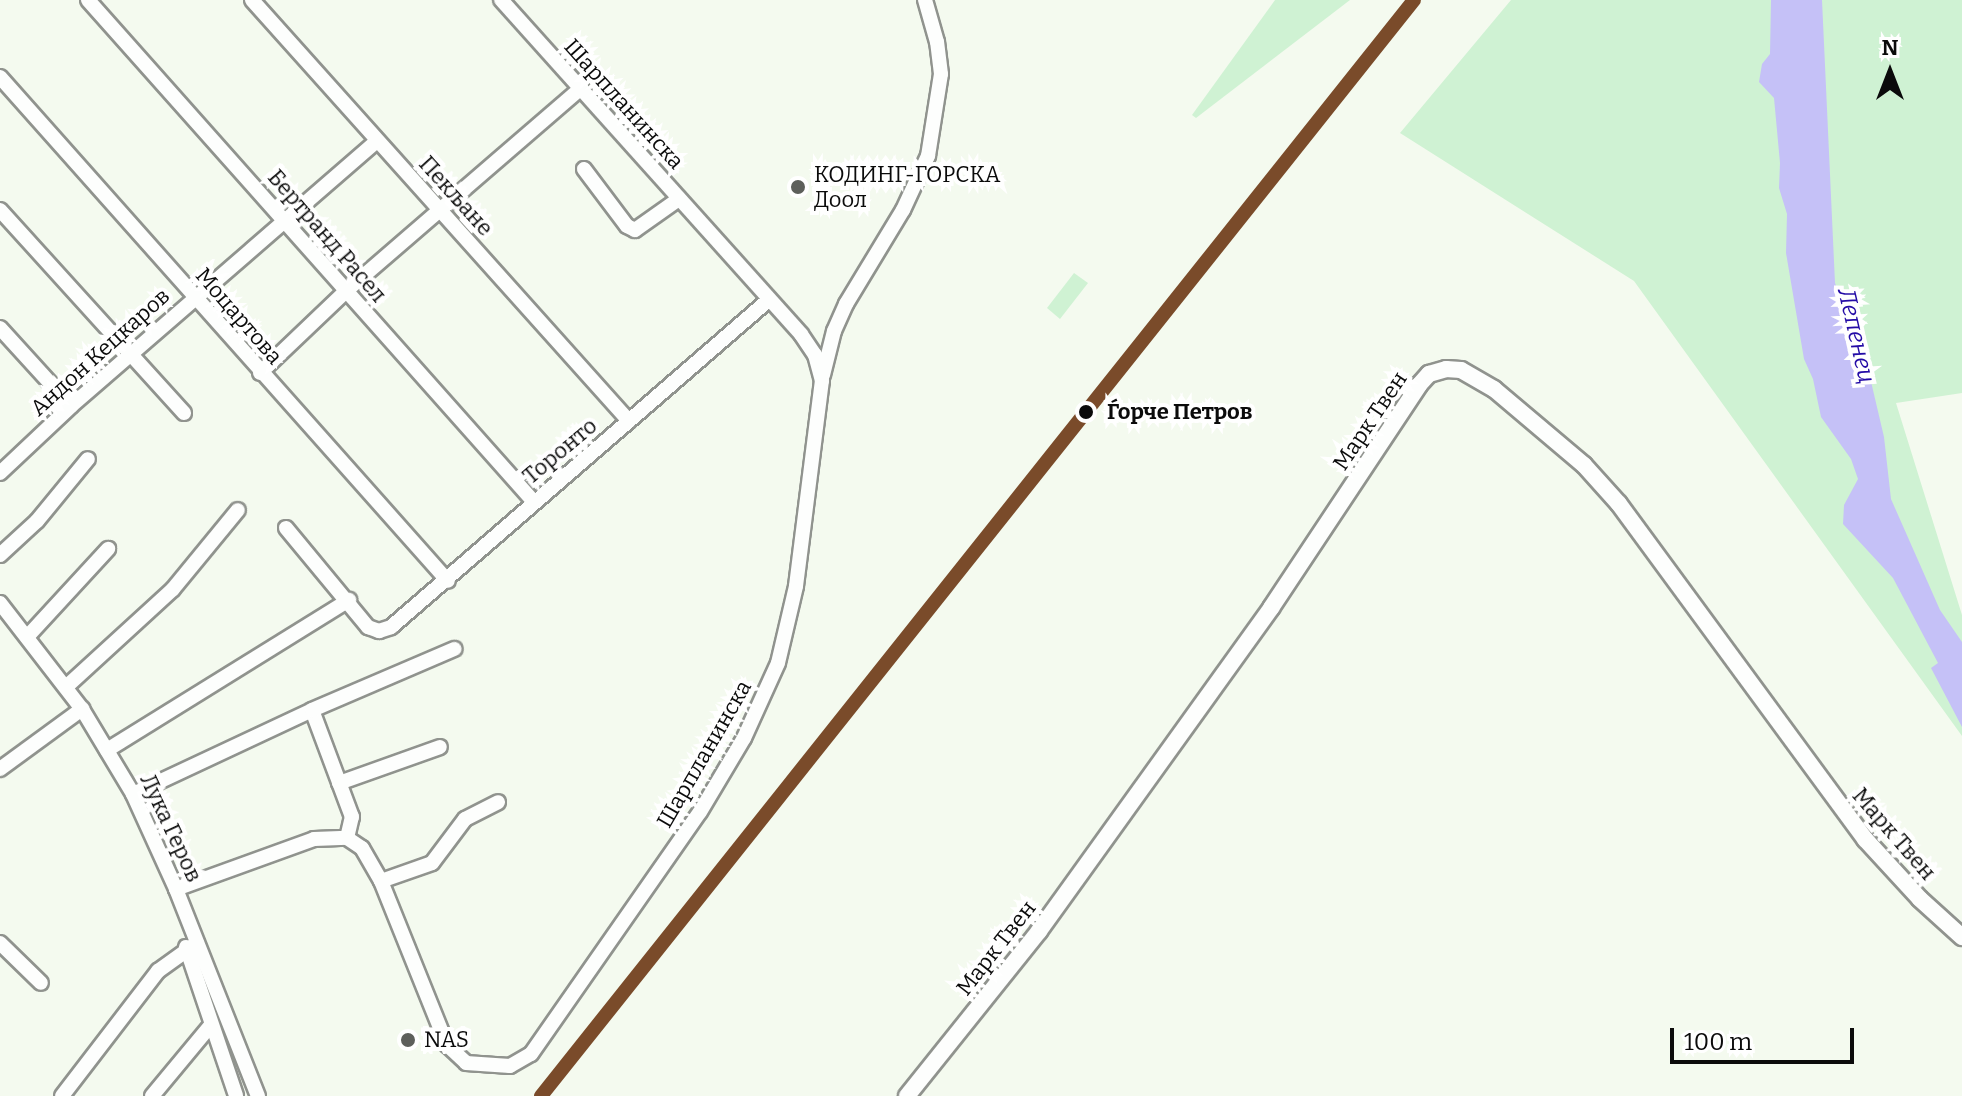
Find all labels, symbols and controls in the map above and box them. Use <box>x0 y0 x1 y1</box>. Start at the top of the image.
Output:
north arrow <box>1850 32 1930 112</box>
street label: Шарпланинска <box>559 34 689 174</box>
text: N <box>1882 34 1898 61</box>
street label: Пекљане <box>413 151 499 241</box>
place label: КОДИНГ-ГОРСКА Доол <box>814 161 1000 212</box>
street label: Бертранд Расел <box>262 164 392 308</box>
marker: КОДИНГ-ГОРСКА Доол <box>789 178 807 196</box>
street label: Моцартова <box>190 262 288 370</box>
street label: Андон Кецкаров <box>25 283 175 421</box>
water label: Лепенец <box>1831 285 1881 387</box>
street label: Марк Твен <box>1327 367 1413 475</box>
marker: Ѓорче Петров <box>1072 398 1100 426</box>
place label: Ѓорче Петров <box>1107 399 1252 425</box>
street label: Торонто <box>518 413 602 489</box>
street label: Шарпланинска <box>651 676 757 832</box>
street label: Лука Геров <box>135 770 207 886</box>
street label: Марк Твен <box>1847 783 1941 885</box>
street label: Марк Твен <box>951 895 1041 1001</box>
scale bar <box>1674 1012 1858 1062</box>
place label: NAS <box>424 1027 469 1053</box>
text: 100 m <box>1684 1028 1752 1056</box>
marker: NAS <box>399 1031 417 1049</box>

